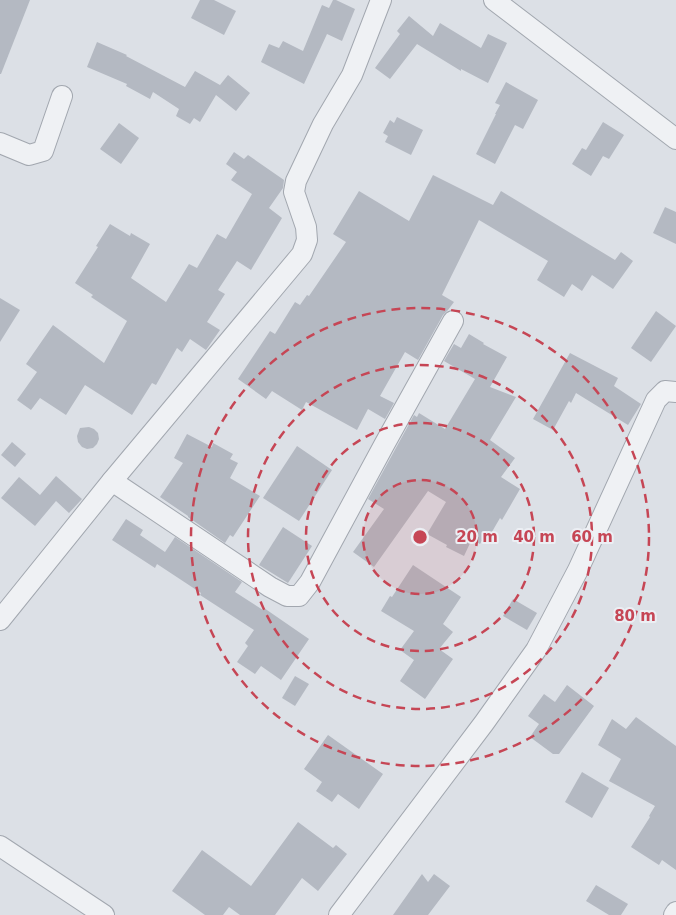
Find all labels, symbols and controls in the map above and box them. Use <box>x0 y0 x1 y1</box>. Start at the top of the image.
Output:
centre of rings <box>411 528 429 546</box>
text: 20 m <box>456 528 498 546</box>
text: 40 m <box>513 528 555 546</box>
text: 60 m <box>571 528 613 546</box>
text: 80 m <box>614 607 656 625</box>

